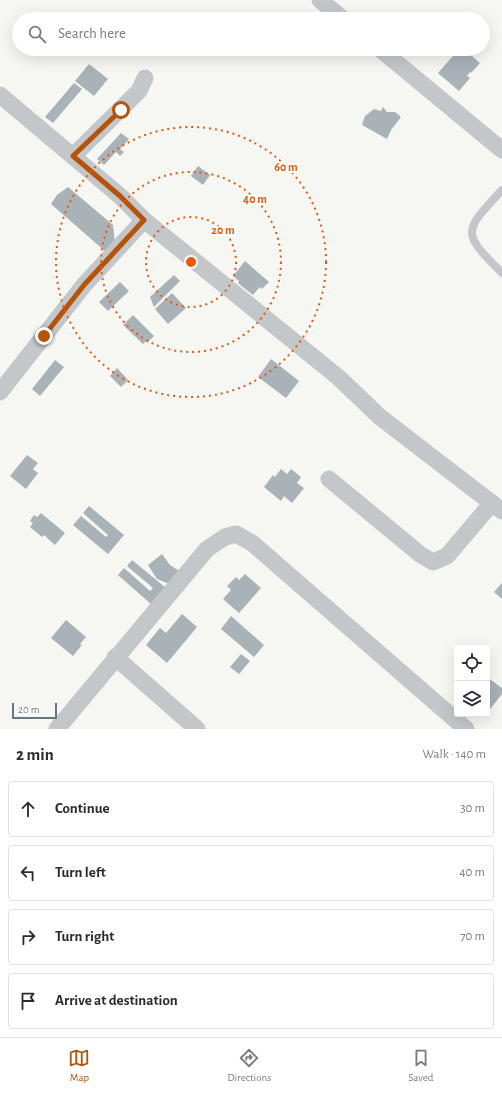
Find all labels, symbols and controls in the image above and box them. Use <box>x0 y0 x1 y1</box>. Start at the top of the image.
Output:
search box <box>12 12 490 56</box>
icon: search <box>26 23 48 45</box>
text: Search here <box>58 26 126 41</box>
route start <box>112 101 130 119</box>
text: 60 m <box>274 161 298 173</box>
text: 40 m <box>243 193 267 205</box>
text: 20 m <box>211 224 235 236</box>
centre of rings <box>184 255 198 269</box>
route end <box>35 327 53 345</box>
map controls <box>454 645 490 717</box>
button: locate <box>454 645 490 681</box>
button: layers <box>454 681 490 717</box>
scale bar <box>12 701 57 720</box>
text: 20 m <box>18 704 39 715</box>
text: 2 min <box>16 746 54 763</box>
text: Walk · 140 m <box>423 748 486 761</box>
icon: ahead <box>17 798 39 820</box>
text: Continue <box>55 801 110 816</box>
text: 30 m <box>460 802 485 815</box>
icon: left <box>17 862 39 884</box>
text: Turn left <box>55 865 106 880</box>
text: 40 m <box>459 866 485 879</box>
icon: right <box>17 926 39 948</box>
text: Turn right <box>55 929 114 944</box>
text: 70 m <box>460 930 485 943</box>
icon: arrive <box>17 990 39 1012</box>
text: Arrive at destination <box>55 993 178 1008</box>
tab: Map <box>68 1047 90 1084</box>
tab: Directions <box>227 1047 271 1084</box>
tab: Saved <box>408 1047 433 1084</box>

